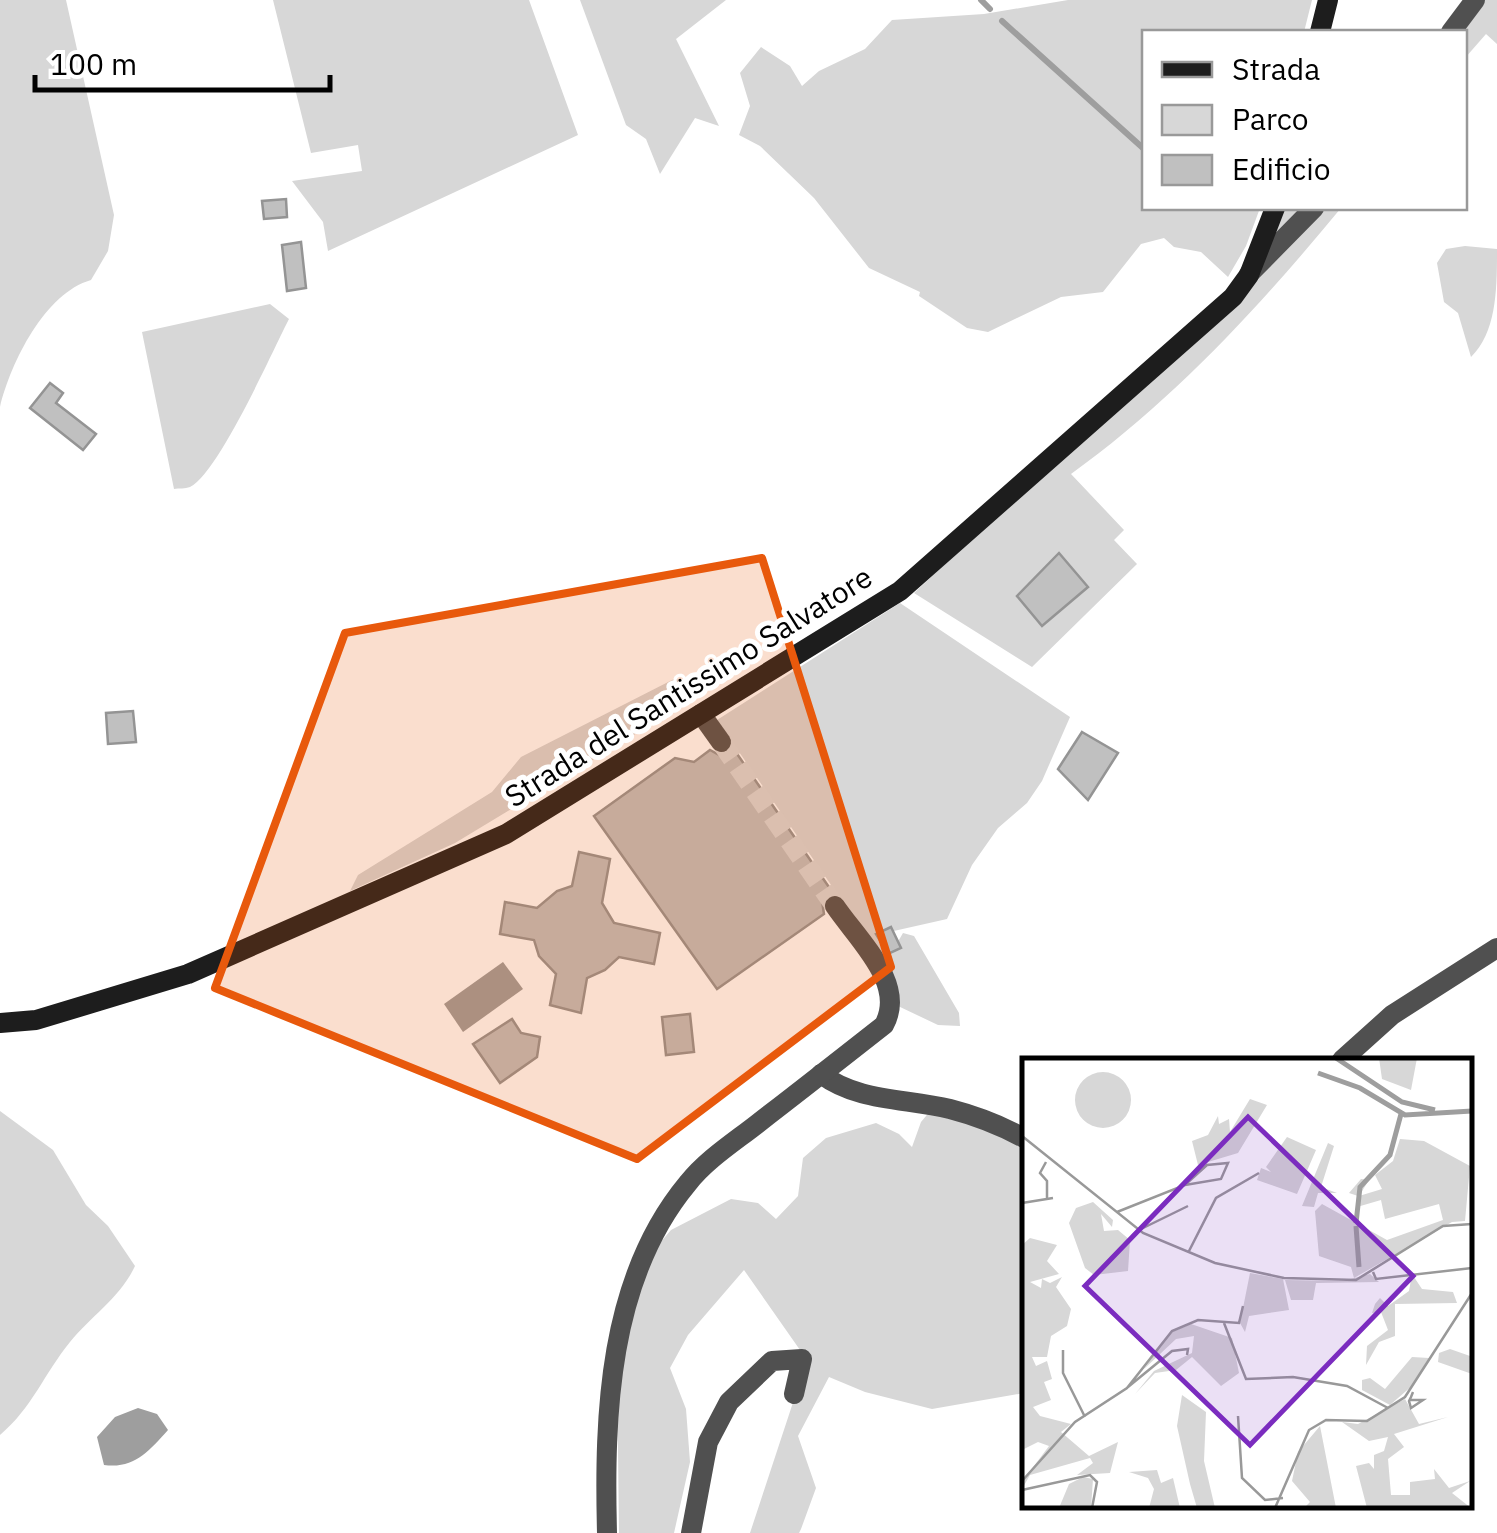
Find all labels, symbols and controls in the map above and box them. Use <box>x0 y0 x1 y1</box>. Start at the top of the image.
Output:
scale bar <box>35 30 330 92</box>
legend <box>1142 30 1467 210</box>
text: 100 m <box>50 44 137 83</box>
text: Strada <box>1232 49 1320 88</box>
text: Parco <box>1232 99 1308 138</box>
text: Edificio <box>1232 149 1331 188</box>
street label: Strada del Santissimo Salvatore <box>497 557 879 815</box>
inset map <box>1022 1058 1472 1508</box>

